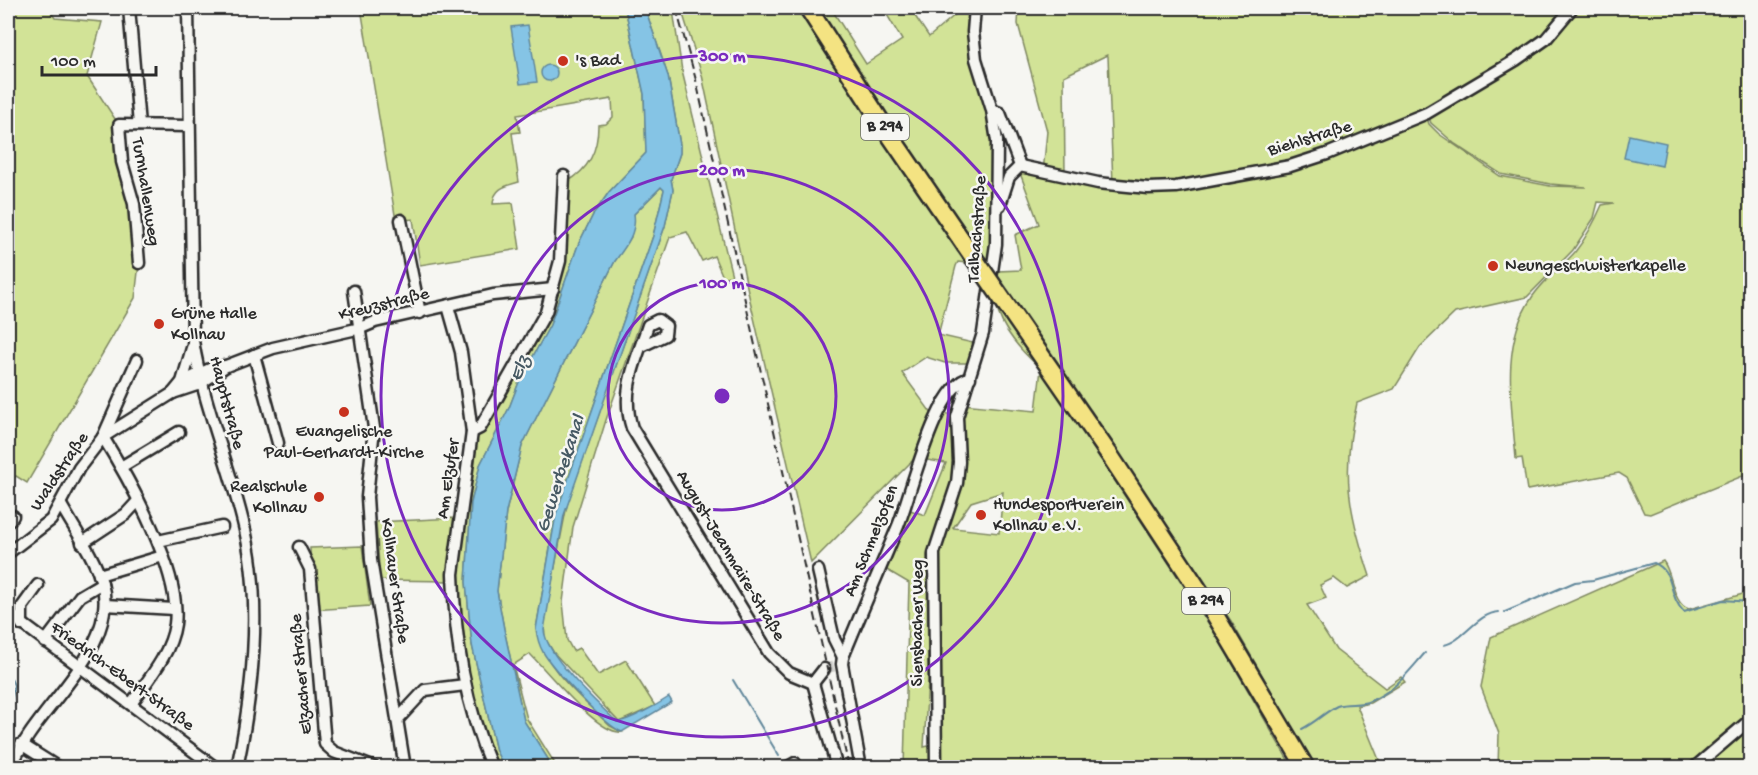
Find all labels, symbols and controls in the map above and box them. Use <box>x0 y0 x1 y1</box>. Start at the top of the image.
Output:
scale bar <box>42 39 156 77</box>
text: 300 m <box>698 47 746 68</box>
place label: 's Bad <box>575 51 622 72</box>
text: 100 m <box>50 52 96 73</box>
marker: 's Bad <box>556 54 570 68</box>
road number: B 294 <box>861 114 909 140</box>
street label: Biehlstraße <box>1265 116 1355 162</box>
street label: Turnhallenweg <box>126 135 164 248</box>
text: 200 m <box>699 161 745 182</box>
street label: Talbachstraße <box>964 174 992 284</box>
place label: Neungeschwisterkapelle <box>1505 256 1687 277</box>
marker: Neungeschwisterkapelle <box>1486 259 1500 273</box>
text: 100 m <box>699 274 745 295</box>
street label: Kreuzstraße <box>337 283 432 326</box>
place label: Grüne Halle Kollnau <box>171 304 257 346</box>
marker: Grüne Halle Kollnau <box>152 317 166 331</box>
water label: Elz <box>505 351 537 386</box>
street label: Hauptstraße <box>203 354 249 453</box>
centre of rings <box>712 386 732 406</box>
marker: Evangelische Paul-Gerhardt-Kirche <box>337 405 351 419</box>
water label: Gewerbekanal <box>532 411 592 535</box>
place label: Evangelische Paul-Gerhardt-Kirche <box>263 422 425 464</box>
street label: Waldstraße <box>26 428 94 515</box>
street label: Am Elzufer <box>433 436 465 520</box>
street label: August-Jeanmaire-Straße <box>671 467 790 646</box>
place label: Realschule Kollnau <box>230 477 308 519</box>
street label: Am Schmelzofen <box>840 482 904 600</box>
marker: Realschule Kollnau <box>312 490 326 504</box>
place label: Hundesportverein Kollnau e.V. <box>993 495 1124 537</box>
marker: Hundesportverein Kollnau e.V. <box>974 508 988 522</box>
street label: Kollnauer Straße <box>375 517 413 646</box>
street label: Siensbacher Weg <box>908 560 929 686</box>
road number: B 294 <box>1182 588 1230 614</box>
street label: Elzacher Straße <box>286 612 318 735</box>
street label: Friedrich-Ebert-Straße <box>45 617 199 737</box>

